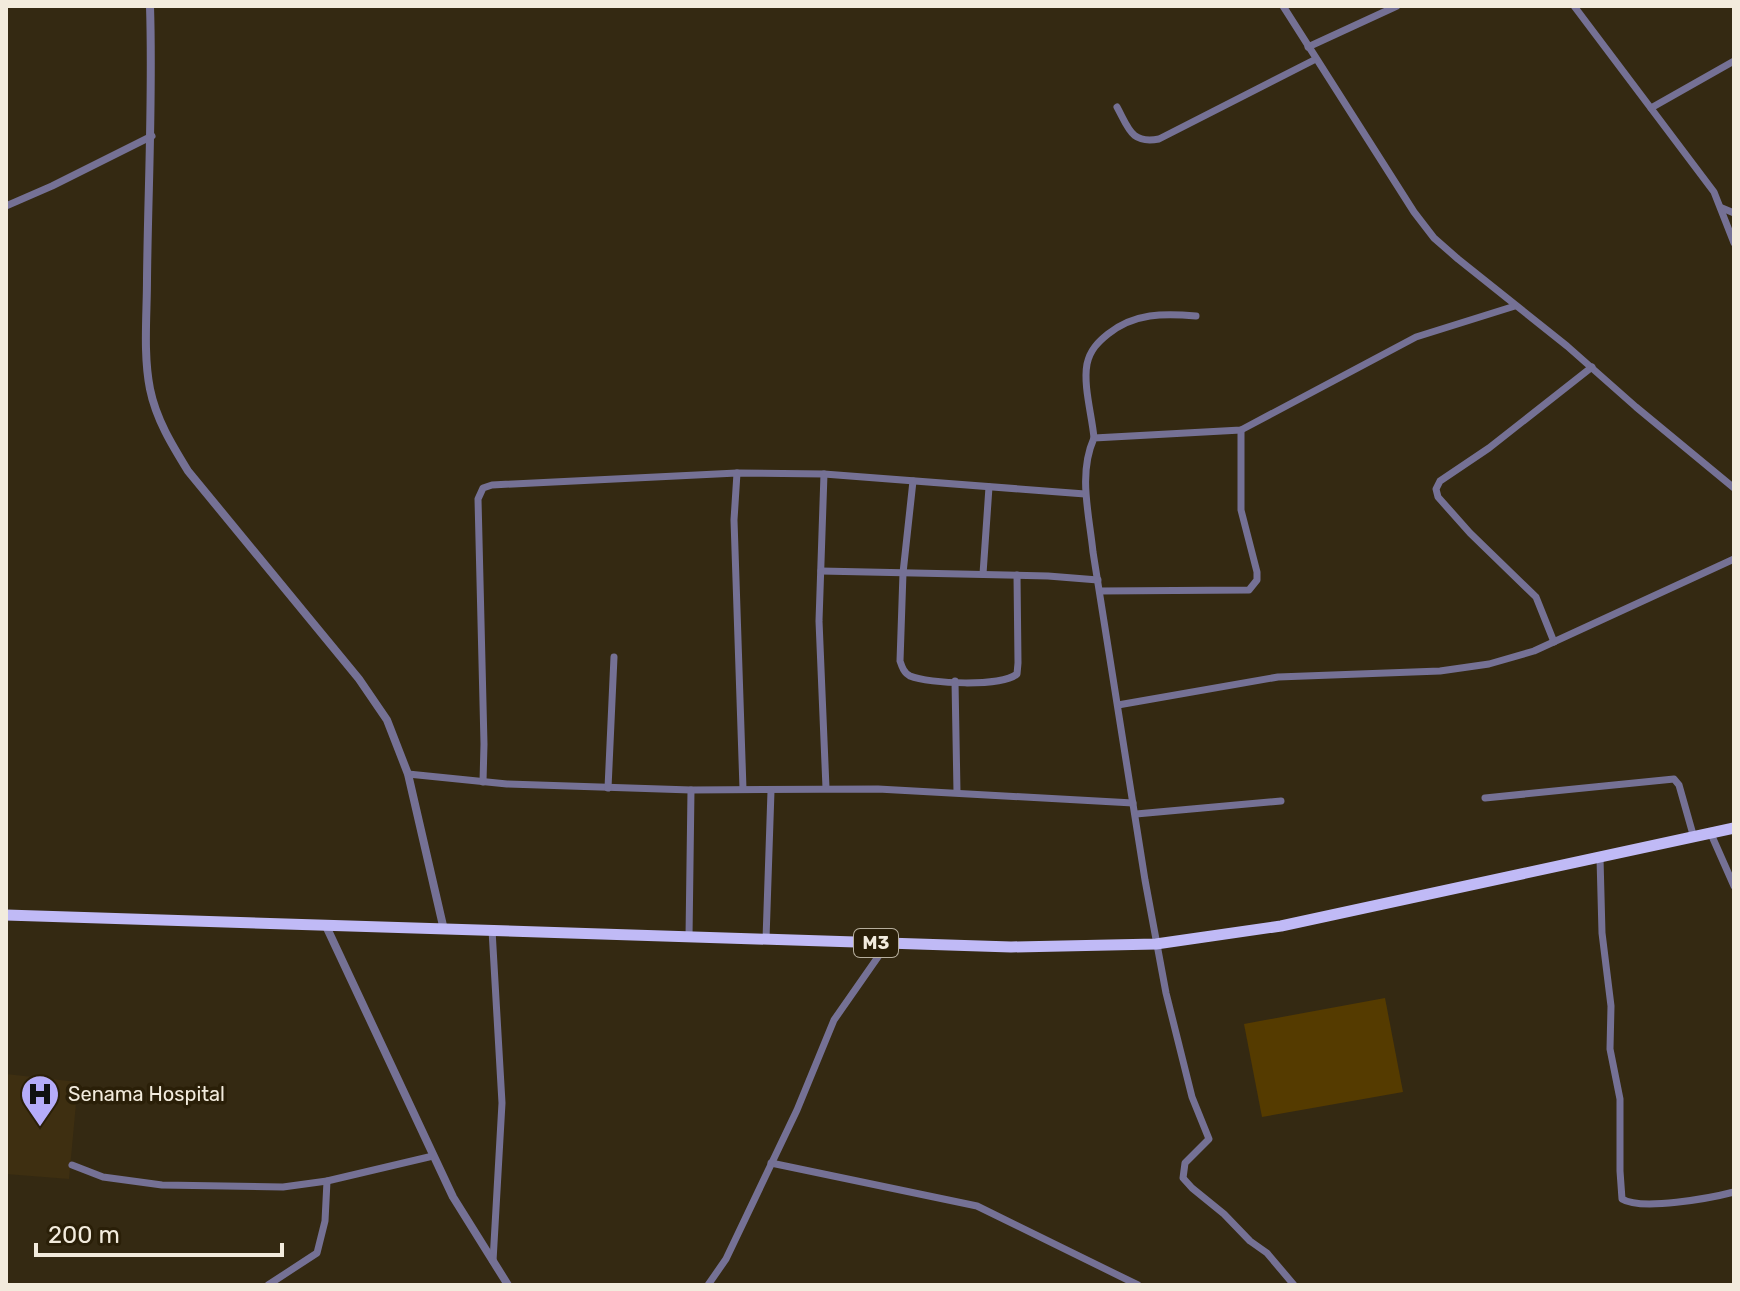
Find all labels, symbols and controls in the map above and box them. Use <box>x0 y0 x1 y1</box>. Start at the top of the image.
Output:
road number: M3 <box>854 929 898 957</box>
hospital icon: Senama Hospital <box>19 1073 61 1128</box>
place label: Senama Hospital <box>68 1082 225 1106</box>
scale bar <box>36 1207 282 1257</box>
text: 200 m <box>48 1221 120 1249</box>

